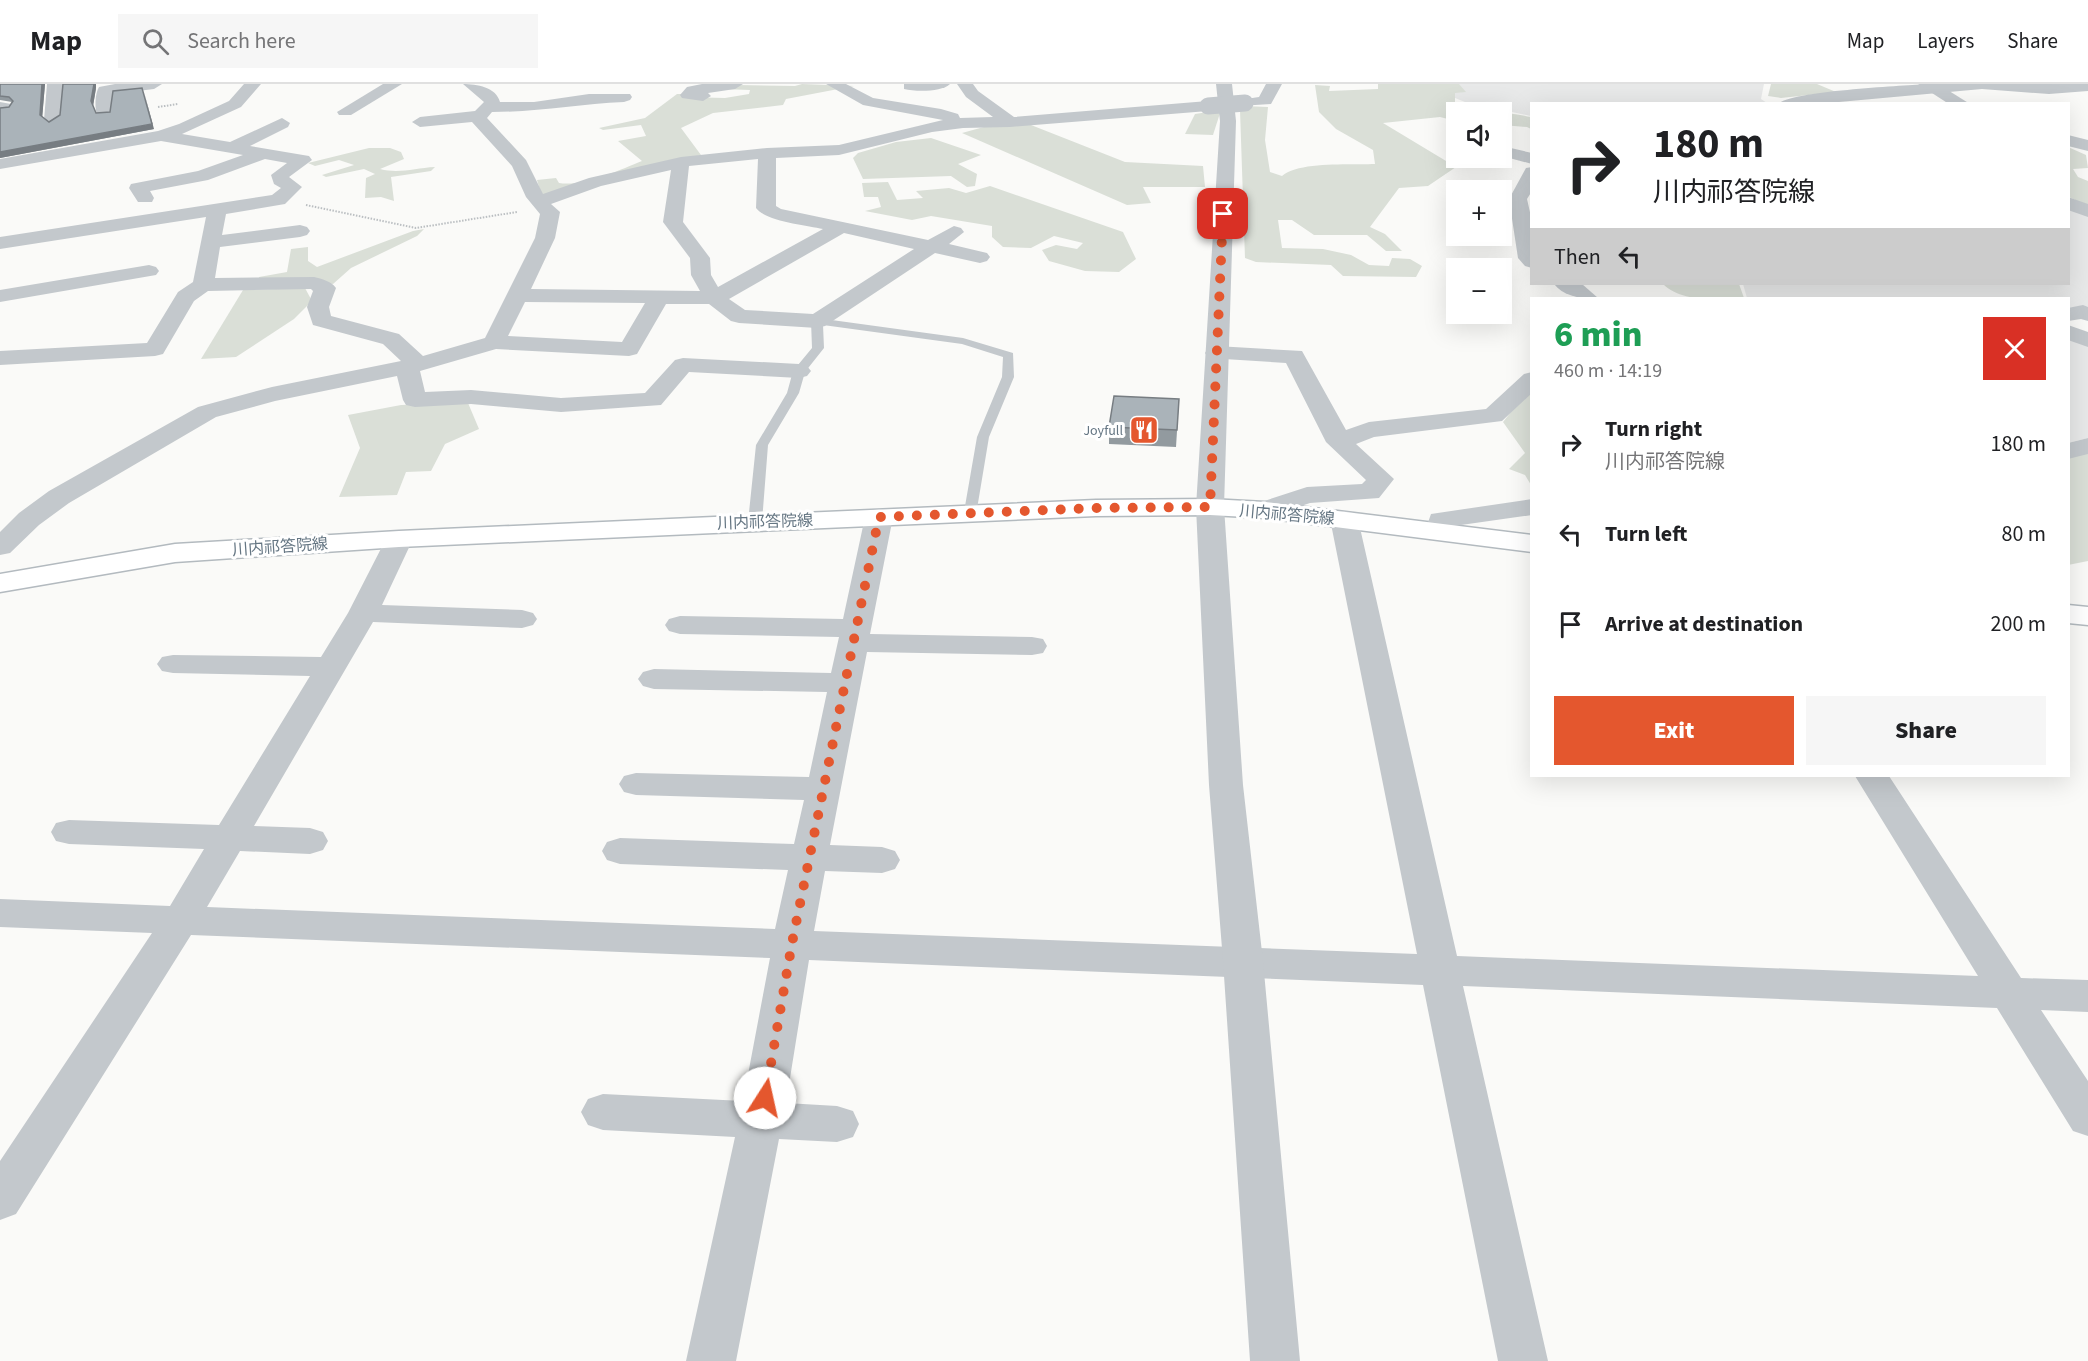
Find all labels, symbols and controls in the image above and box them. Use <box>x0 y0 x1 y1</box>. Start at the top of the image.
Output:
search box <box>118 14 538 68</box>
text: Map <box>30 21 82 61</box>
icon: search <box>139 25 172 58</box>
text: Search here <box>187 25 296 57</box>
text: Map <box>1847 26 1884 56</box>
text: Layers <box>1917 26 1974 56</box>
text: Share <box>2007 26 2058 56</box>
map controls <box>1446 102 1512 324</box>
button: sound <box>1446 102 1512 168</box>
text: 180 m <box>1653 114 1764 174</box>
icon: right <box>1554 126 1632 204</box>
text: 川内祁答院線 <box>1653 173 1815 212</box>
button: + <box>1446 180 1512 246</box>
pin <box>1197 188 1248 239</box>
icon: arrive <box>1206 197 1239 230</box>
icon: left <box>1613 240 1646 273</box>
text: Then <box>1554 241 1601 273</box>
button: − <box>1446 258 1512 324</box>
text: 6 min <box>1554 309 1642 360</box>
button: close <box>1983 317 2046 380</box>
text: 460 m · 14:19 <box>1554 357 1662 385</box>
text: Turn right <box>1605 413 1702 445</box>
restaurant icon: Joyfull <box>1128 414 1160 446</box>
place label: Joyfull <box>1083 421 1123 441</box>
icon: right <box>1554 428 1587 461</box>
text: 180 m <box>1991 428 2046 460</box>
text: 川内祁答院線 <box>1605 448 1725 476</box>
street label: 川内祁答院線 <box>1238 500 1336 530</box>
street label: 川内祁答院線 <box>717 509 813 535</box>
icon: left <box>1554 518 1587 551</box>
text: Turn left <box>1605 518 1687 550</box>
text: 80 m <box>2001 518 2046 550</box>
street label: 川内祁答院線 <box>231 533 329 561</box>
icon: arrive <box>1554 608 1587 641</box>
text: Arrive at destination <box>1605 608 1803 640</box>
text: 200 m <box>1991 608 2046 640</box>
button: Exit <box>1554 696 1794 765</box>
button: Share <box>1806 696 2046 765</box>
position arrow <box>733 1066 797 1130</box>

